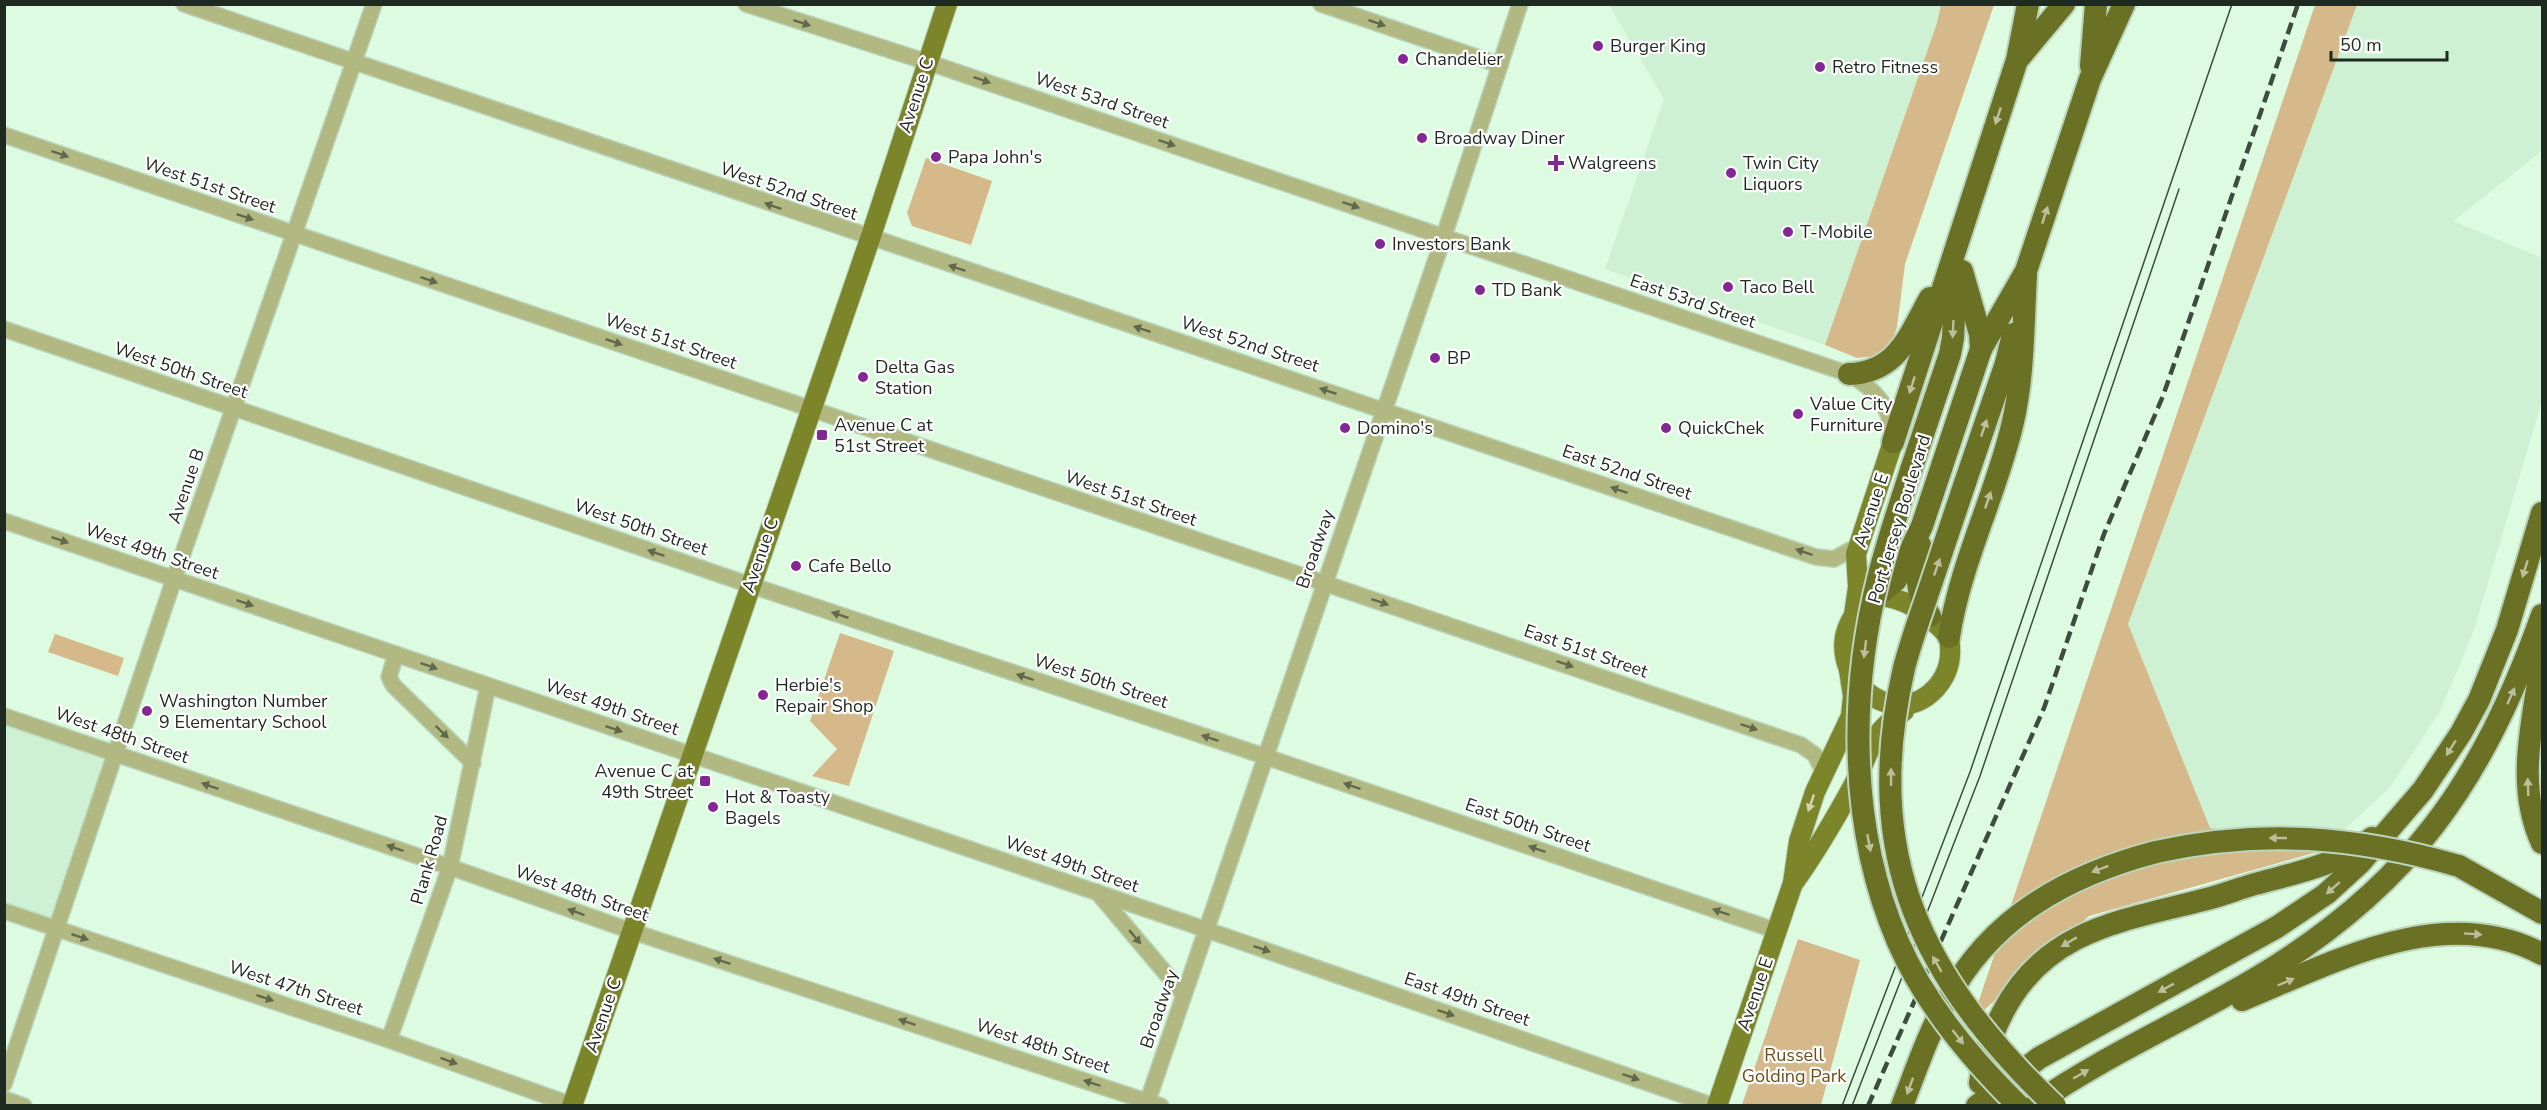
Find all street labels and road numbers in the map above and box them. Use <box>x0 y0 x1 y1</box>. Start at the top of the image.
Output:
street label: Avenue C <box>893 54 939 136</box>
street label: West 53rd Street <box>1032 66 1173 134</box>
street label: West 51st Street <box>141 151 280 219</box>
street label: West 52nd Street <box>717 156 862 226</box>
street label: East 53rd Street <box>1627 268 1760 334</box>
street label: West 51st Street <box>602 307 741 375</box>
street label: West 52nd Street <box>1178 310 1323 378</box>
street label: West 50th Street <box>111 336 252 404</box>
street label: Port Jersey Boulevard <box>1862 432 1936 606</box>
street label: East 52nd Street <box>1559 439 1696 506</box>
street label: Avenue B <box>162 445 210 527</box>
street label: West 51st Street <box>1062 464 1201 532</box>
street label: Avenue E <box>1848 470 1894 550</box>
street label: West 50th Street <box>571 493 712 561</box>
street label: Broadway <box>1290 506 1340 592</box>
street label: Avenue C <box>736 514 784 596</box>
street label: West 49th Street <box>82 517 223 585</box>
street label: East 51st Street <box>1521 619 1652 684</box>
street label: West 50th Street <box>1031 648 1172 714</box>
street label: West 49th Street <box>542 673 683 741</box>
street label: West 48th Street <box>52 701 193 769</box>
street label: East 50th Street <box>1462 792 1595 858</box>
street label: Plank Road <box>405 812 453 908</box>
street label: West 49th Street <box>1002 830 1143 898</box>
street label: West 48th Street <box>512 859 653 927</box>
street label: Avenue E <box>1731 954 1779 1034</box>
street label: West 47th Street <box>226 955 367 1021</box>
street label: Broadway <box>1134 966 1184 1052</box>
street label: East 49th Street <box>1401 966 1534 1032</box>
street label: Avenue C <box>579 974 627 1056</box>
street label: West 48th Street <box>973 1013 1114 1079</box>

